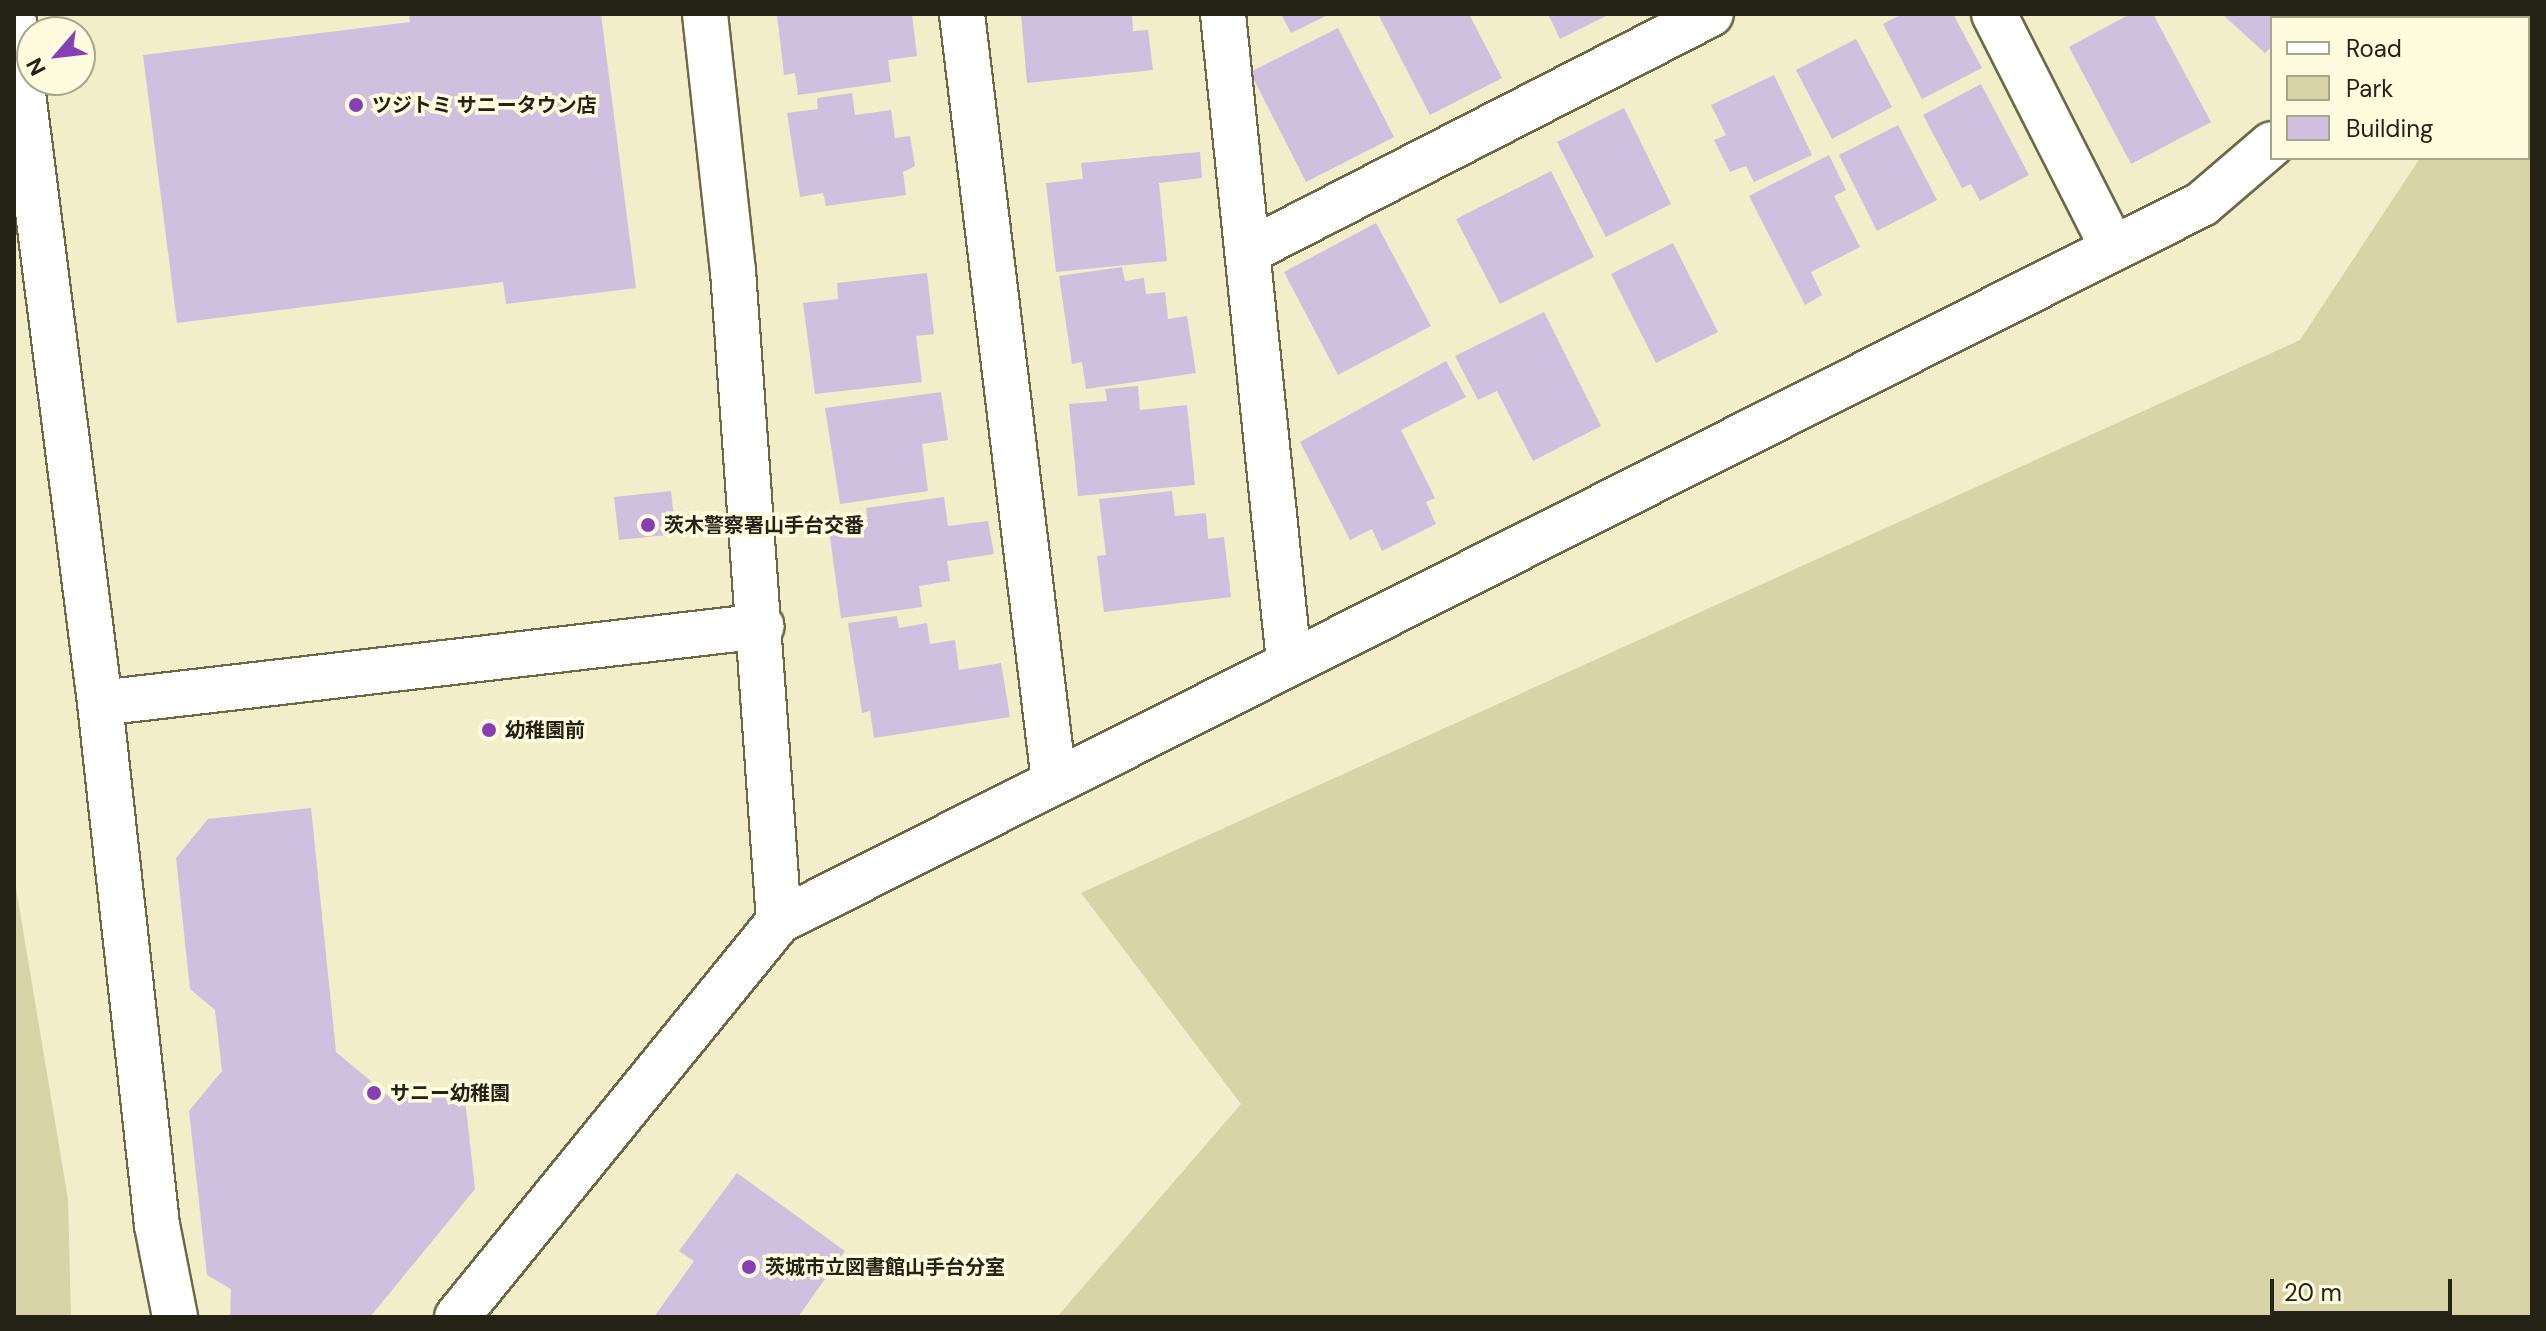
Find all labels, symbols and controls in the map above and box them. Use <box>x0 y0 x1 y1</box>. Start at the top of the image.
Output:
north arrow <box>16 16 96 96</box>
legend <box>2270 16 2530 160</box>
text: Road <box>2346 33 2402 64</box>
text: N <box>20 53 53 80</box>
text: Park <box>2346 73 2393 104</box>
place label: ツジトミ サニータウン店 <box>372 93 597 117</box>
marker: ツジトミ サニータウン店 <box>347 96 365 114</box>
text: Building <box>2346 113 2433 144</box>
place label: 茨木警察署山手台交番 <box>664 513 864 537</box>
marker: 茨木警察署山手台交番 <box>639 516 657 534</box>
place label: 幼稚園前 <box>505 718 585 742</box>
marker: 幼稚園前 <box>480 721 498 739</box>
place label: サニー幼稚園 <box>390 1081 510 1105</box>
marker: サニー幼稚園 <box>365 1084 383 1102</box>
place label: 茨城市立図書館山手台分室 <box>765 1255 1005 1279</box>
marker: 茨城市立図書館山手台分室 <box>740 1258 758 1276</box>
scale bar <box>2274 1263 2456 1313</box>
text: 20 m <box>2284 1277 2342 1308</box>

